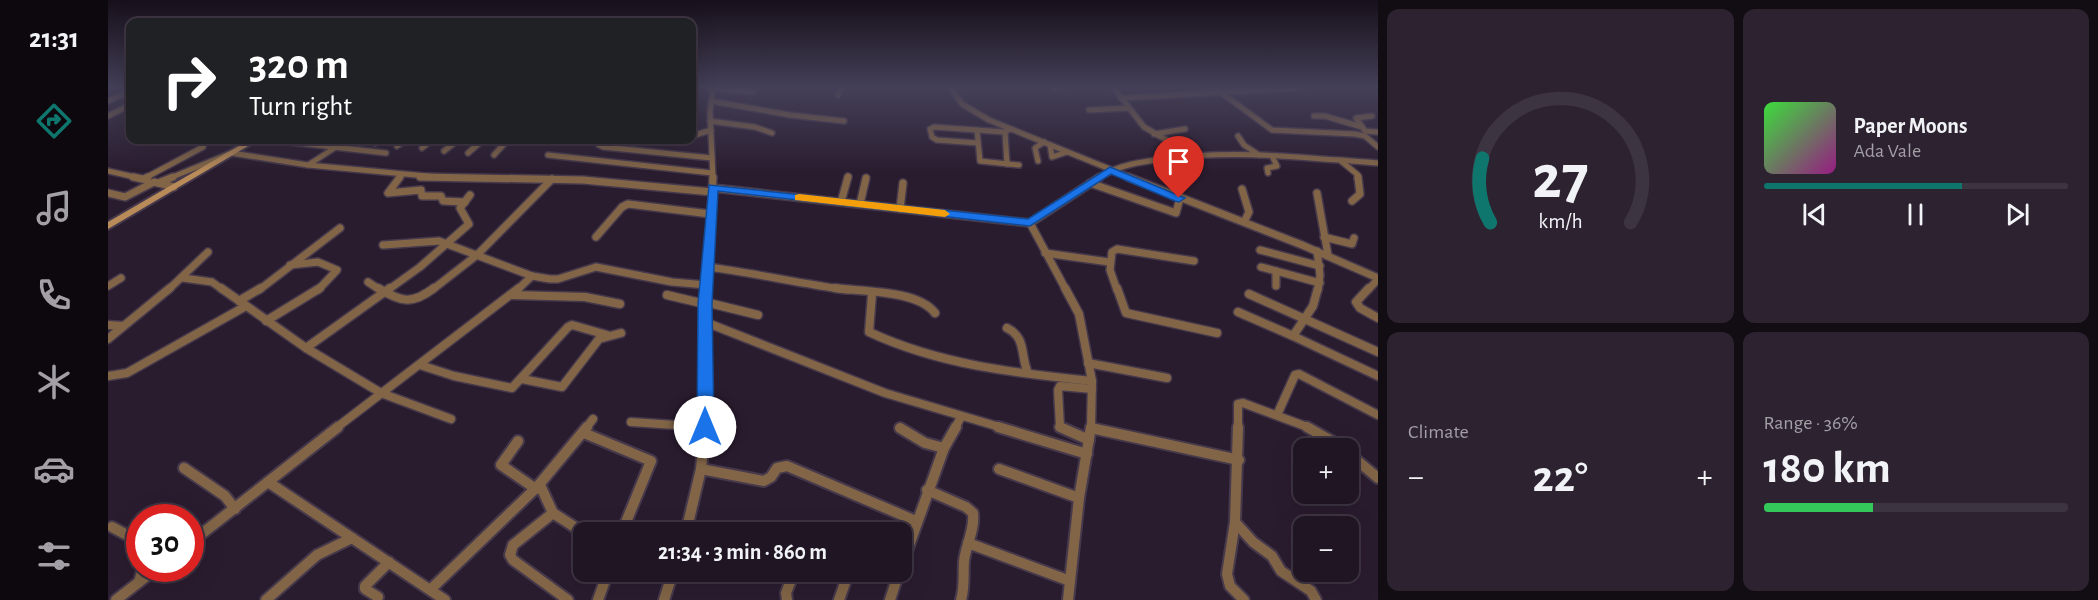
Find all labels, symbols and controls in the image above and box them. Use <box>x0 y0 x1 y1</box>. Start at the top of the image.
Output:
text: 21:31 <box>29 25 79 52</box>
icon: right <box>150 42 228 120</box>
text: 320 m <box>249 44 349 86</box>
text: Turn right <box>249 93 352 120</box>
icon: directions <box>33 100 75 142</box>
text: Paper Moons <box>1854 115 1967 137</box>
pin <box>1153 136 1204 198</box>
text: Ada Vale <box>1854 141 1921 161</box>
icon: arrive <box>1162 145 1195 178</box>
text: 27 <box>1532 147 1588 209</box>
icon: music <box>33 187 75 229</box>
icon: previous <box>1798 198 1831 231</box>
icon: pause <box>1899 198 1932 231</box>
icon: next <box>2001 198 2034 231</box>
text: km/h <box>1538 212 1582 233</box>
icon: phone <box>33 274 75 316</box>
icon: climate <box>33 361 75 403</box>
position arrow <box>673 395 737 459</box>
text: Range · 36% <box>1764 413 1858 433</box>
text: Climate <box>1408 422 1469 442</box>
map controls <box>1293 438 1359 582</box>
button: + <box>1293 438 1359 504</box>
text: 180 km <box>1764 446 1891 491</box>
icon: car <box>33 448 75 490</box>
text: 22° <box>1532 455 1588 500</box>
text: − <box>1408 461 1424 494</box>
text: + <box>1697 461 1712 494</box>
speed limit sign: 30 <box>126 504 204 582</box>
button: − <box>1293 516 1359 582</box>
icon: filters <box>33 535 75 577</box>
text: 21:34 · 3 min · 860 m <box>658 541 827 563</box>

